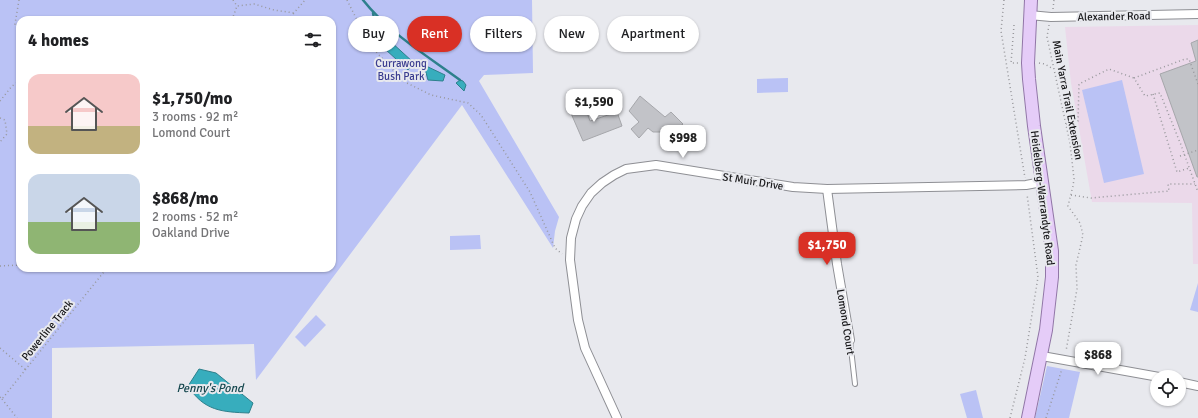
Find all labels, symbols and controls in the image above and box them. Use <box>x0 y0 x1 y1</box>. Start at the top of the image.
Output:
street label: Alexander Road <box>1077 9 1151 24</box>
chip: Buy <box>348 16 399 52</box>
chip: Rent <box>407 16 462 52</box>
chip: Filters <box>470 16 536 52</box>
chip: New <box>544 16 599 52</box>
chip: Apartment <box>607 16 699 52</box>
icon: filters <box>302 29 324 51</box>
text: 4 homes <box>28 30 89 51</box>
street label: Main Yarra Trail Extension <box>1050 39 1086 161</box>
park label: Currawong Bush Park <box>375 57 427 83</box>
text: $1,750/mo <box>152 88 232 109</box>
pin: $1,590 <box>561 89 627 123</box>
icon: home <box>60 90 108 138</box>
text: $1,590 <box>575 94 613 110</box>
text: 3 rooms · 92 m² <box>152 109 238 125</box>
text: Lomond Court <box>152 125 230 141</box>
pin: $998 <box>659 125 707 159</box>
text: $998 <box>669 130 697 146</box>
street label: Heidelberg-Warrandyte Road <box>1028 130 1057 266</box>
street label: St Muir Drive <box>722 170 784 193</box>
text: $868/mo <box>152 188 218 209</box>
icon: home <box>60 190 108 238</box>
text: 2 rooms · 52 m² <box>152 209 238 225</box>
text: Oakland Drive <box>152 225 230 241</box>
pin: $1,750 <box>794 232 860 266</box>
text: $1,750 <box>808 237 846 253</box>
street label: Lomond Court <box>834 288 857 356</box>
street label: Powerline Track <box>19 297 76 363</box>
pin: $868 <box>1074 342 1122 376</box>
text: $868 <box>1084 347 1112 363</box>
map controls <box>1150 370 1186 406</box>
button: locate <box>1150 370 1186 406</box>
water label: Penny's Pond <box>177 381 245 396</box>

